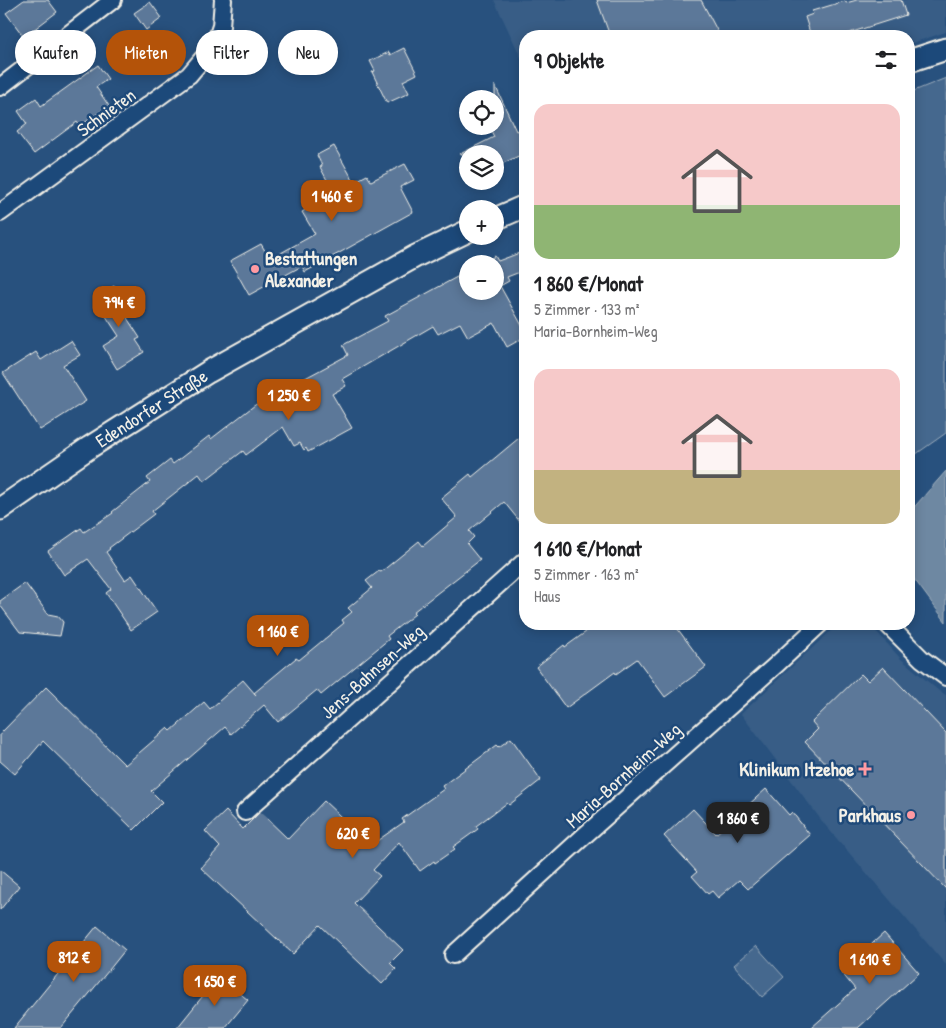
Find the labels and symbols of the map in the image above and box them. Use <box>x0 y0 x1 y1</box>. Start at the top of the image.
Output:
street label: Schnieten <box>71 82 141 142</box>
pin: 1 460 € <box>286 180 378 222</box>
place label: Bestattungen Alexander <box>265 245 358 293</box>
marker: Bestattungen Alexander <box>249 263 261 275</box>
pin: 794 € <box>84 286 154 328</box>
street label: Edendorfer Straße <box>90 362 213 453</box>
pin: 1 250 € <box>243 378 335 421</box>
pin: 1 160 € <box>232 614 324 657</box>
street label: Jens-Bahnsen-Weg <box>315 618 429 724</box>
street label: Maria-Bornheim-Weg <box>560 716 686 834</box>
place label: Klinikum Itzehoe <box>739 756 854 782</box>
marker: Klinikum Itzehoe <box>858 762 872 776</box>
pin: 1 860 € <box>692 802 784 844</box>
place label: Parkhaus <box>839 802 902 828</box>
marker: Parkhaus <box>905 809 917 821</box>
pin: 620 € <box>318 816 388 859</box>
pin: 812 € <box>39 940 109 983</box>
pin: 1 610 € <box>824 942 916 985</box>
pin: 1 650 € <box>169 964 261 1007</box>

